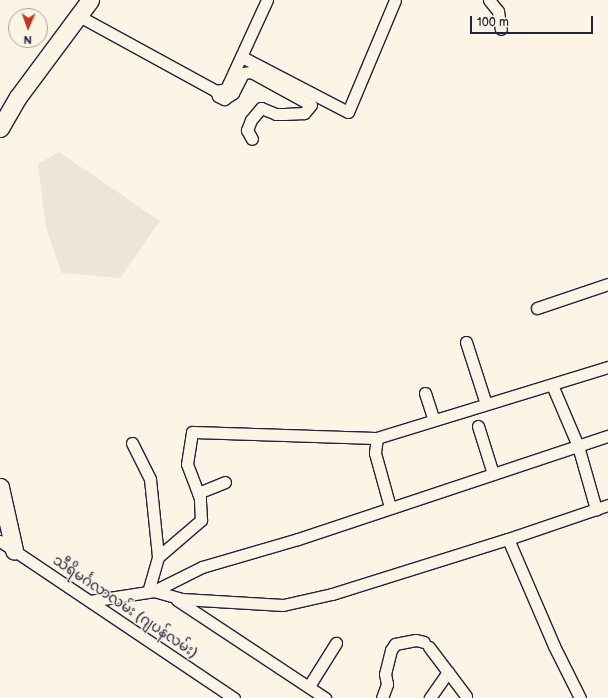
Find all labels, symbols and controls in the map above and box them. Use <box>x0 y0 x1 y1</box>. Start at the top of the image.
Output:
north arrow <box>8 8 48 48</box>
scale bar <box>472 8 595 34</box>
text: 100 m <box>477 15 509 30</box>
text: N <box>23 33 32 46</box>
street label: သီရိမင်္ဂလာလမ်း (ဂျပန်လမ်း) <box>49 552 201 662</box>

